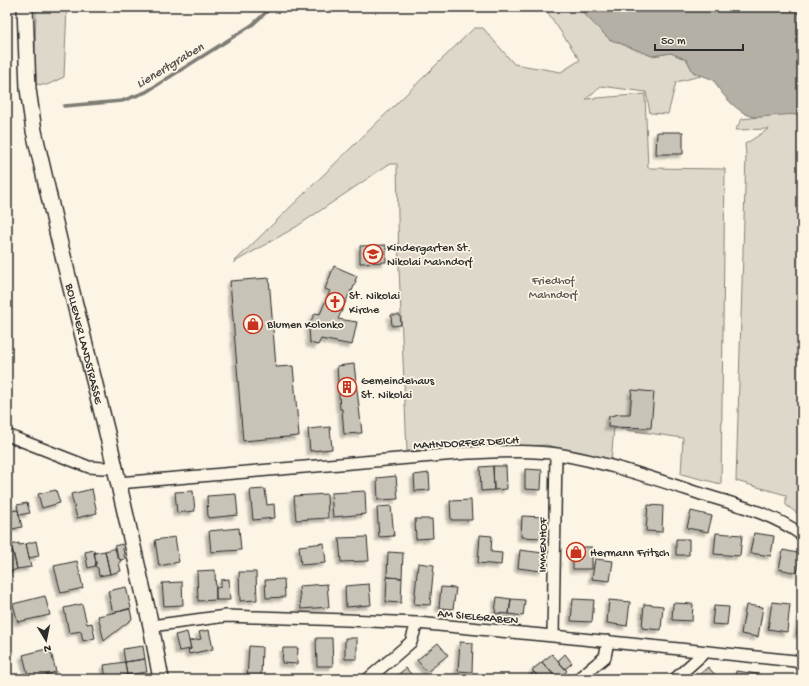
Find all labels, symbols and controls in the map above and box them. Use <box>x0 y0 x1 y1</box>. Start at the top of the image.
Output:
scale bar <box>655 26 743 52</box>
text: 50 m <box>661 35 686 49</box>
water label: Lienertgraben <box>134 40 207 92</box>
place label: Kindergarten St. Nikolai Mahndorf <box>387 242 473 270</box>
school or university icon: Kindergarten St. Nikolai Mahndorf <box>362 243 384 265</box>
park label: Friedhof Mahndorf <box>529 275 578 303</box>
street label: BOLLENER LANDSTRASSE <box>61 281 105 406</box>
place label: St. Nikolai Kirche <box>349 290 400 318</box>
church icon: St. Nikolai Kirche <box>324 291 346 313</box>
shop icon: Blumen Kolonko <box>242 313 264 335</box>
place label: Blumen Kolonko <box>266 319 344 333</box>
place label: Gemeindehaus St. Nikolai <box>361 375 435 403</box>
building icon: Gemeindehaus St. Nikolai <box>336 376 358 398</box>
street label: MAHNDORFER DEICH <box>413 434 519 454</box>
street label: IMMENHOF <box>537 517 551 573</box>
shop icon: Hermann Fritsch <box>565 541 587 563</box>
place label: Hermann Fritsch <box>590 547 670 561</box>
street label: AM SIELGRABEN <box>437 607 519 629</box>
north arrow <box>26 620 66 660</box>
text: N <box>43 641 52 654</box>

